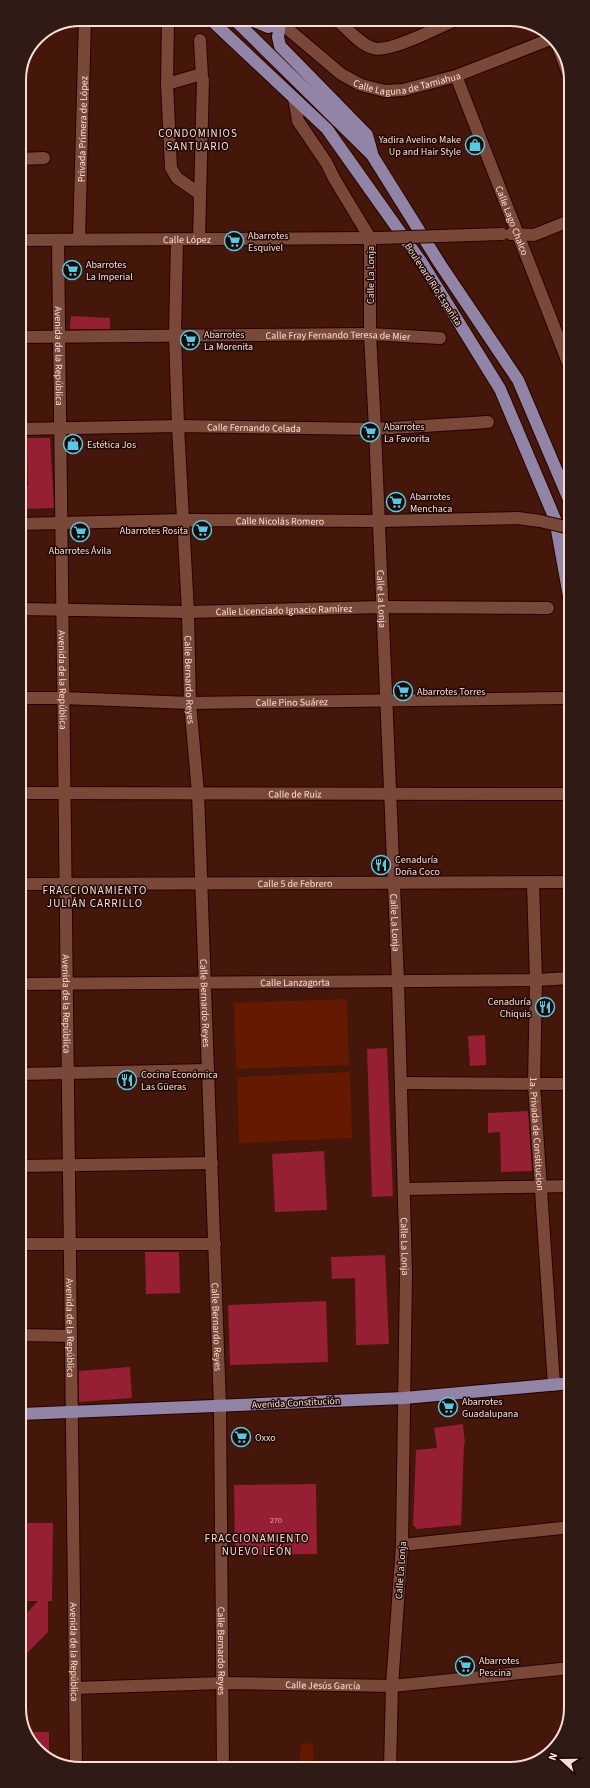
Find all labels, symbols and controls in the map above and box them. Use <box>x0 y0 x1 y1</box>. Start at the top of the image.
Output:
street label: Calle Laguna de Tamiahua <box>350 69 463 99</box>
street label: Privada Primera de López <box>75 76 91 182</box>
district label: CONDOMINIOS SANTUARIO <box>158 126 238 154</box>
place label: Yadira Avelino Make Up and Hair Style <box>378 133 461 159</box>
shop icon: Yadira Avelino Make Up and Hair Style <box>464 134 486 156</box>
street label: Calle Lago Chalco <box>492 184 531 258</box>
place label: Abarrotes Esquivel <box>248 229 288 255</box>
supermarket icon: Abarrotes Esquivel <box>223 230 245 252</box>
street label: Calle López <box>163 233 211 247</box>
street label: Boulevard Río Españita <box>401 240 465 329</box>
street label: Calle La Lonja <box>364 246 378 304</box>
place label: Abarrotes La Imperial <box>86 258 133 284</box>
supermarket icon: Abarrotes La Imperial <box>61 259 83 281</box>
street label: Avenida de la República <box>51 306 66 406</box>
place label: Abarrotes La Morenita <box>204 328 253 354</box>
street label: Calle Fray Fernando Teresa de Mier <box>266 328 411 344</box>
supermarket icon: Abarrotes La Morenita <box>179 329 201 351</box>
street label: Calle Fernando Celada <box>207 420 301 436</box>
place label: Abarrotes La Favorita <box>384 420 430 446</box>
supermarket icon: Abarrotes La Favorita <box>359 421 381 443</box>
shop icon: Estética Jos <box>62 433 84 455</box>
place label: Estética Jos <box>87 438 136 452</box>
place label: Abarrotes Menchaca <box>410 490 452 516</box>
supermarket icon: Abarrotes Menchaca <box>385 491 407 513</box>
street label: Calle Nicolás Romero <box>236 514 324 529</box>
supermarket icon: Abarrotes Rosita <box>191 519 213 541</box>
supermarket icon: Abarrotes Ávila <box>69 521 91 543</box>
place label: Abarrotes Rosita <box>120 524 188 538</box>
place label: Abarrotes Ávila <box>49 544 111 558</box>
street label: Calle La Lonja <box>373 570 389 628</box>
street label: Calle Licenciado Ignacio Ramírez <box>215 602 353 619</box>
street label: Avenida de la República <box>55 630 70 730</box>
street label: Calle Bernardo Reyes <box>181 635 198 725</box>
supermarket icon: Abarrotes Torres <box>392 680 414 702</box>
place label: Abarrotes Torres <box>417 685 485 699</box>
street label: Calle Pino Suárez <box>256 695 328 710</box>
street label: Calle de Ruiz <box>268 787 322 802</box>
place label: Cenaduría Doña Coco <box>395 853 440 879</box>
restaurant icon: Cenaduría Doña Coco <box>370 854 392 876</box>
street label: Calle 5 de Febrero <box>258 877 332 891</box>
district label: FRACCIONAMIENTO JULIÁN CARRILLO <box>43 883 147 911</box>
street label: Calle La Lonja <box>386 893 403 952</box>
street label: Avenida de la República <box>58 954 74 1054</box>
street label: Calle Bernardo Reyes <box>196 959 213 1048</box>
street label: Calle Lanzagorta <box>260 976 330 990</box>
place label: Cenaduría Chiquis <box>488 995 531 1021</box>
restaurant icon: Cenaduría Chiquis <box>534 996 556 1018</box>
place label: Cocina Económica Las Güeras <box>141 1068 218 1094</box>
restaurant icon: Cocina Económica Las Güeras <box>116 1069 138 1091</box>
street label: 1a. Privada de Constitucion <box>526 1077 547 1191</box>
street label: Calle La Lonja <box>396 1217 412 1276</box>
street label: Avenida de la República <box>62 1278 77 1378</box>
street label: Calle Bernardo Reyes <box>208 1282 225 1371</box>
street label: Avenida Constitución <box>251 1394 341 1412</box>
place label: Abarrotes Guadalupana <box>462 1395 518 1421</box>
supermarket icon: Abarrotes Guadalupana <box>437 1396 459 1418</box>
supermarket icon: Oxxo <box>230 1426 252 1448</box>
place label: Oxxo <box>255 1431 276 1445</box>
house number: 270 <box>270 1515 282 1526</box>
district label: FRACCIONAMIENTO NUEVO LEÓN <box>205 1531 309 1559</box>
street label: Calle La Lonja <box>392 1541 410 1599</box>
street label: Avenida de la República <box>66 1602 81 1702</box>
street label: Calle Bernardo Reyes <box>214 1607 228 1695</box>
place label: Abarrotes Pescina <box>479 1654 519 1680</box>
supermarket icon: Abarrotes Pescina <box>454 1655 476 1677</box>
street label: Calle Jesús García <box>285 1678 361 1693</box>
north arrow <box>542 1740 582 1780</box>
text: N <box>545 1750 561 1763</box>

